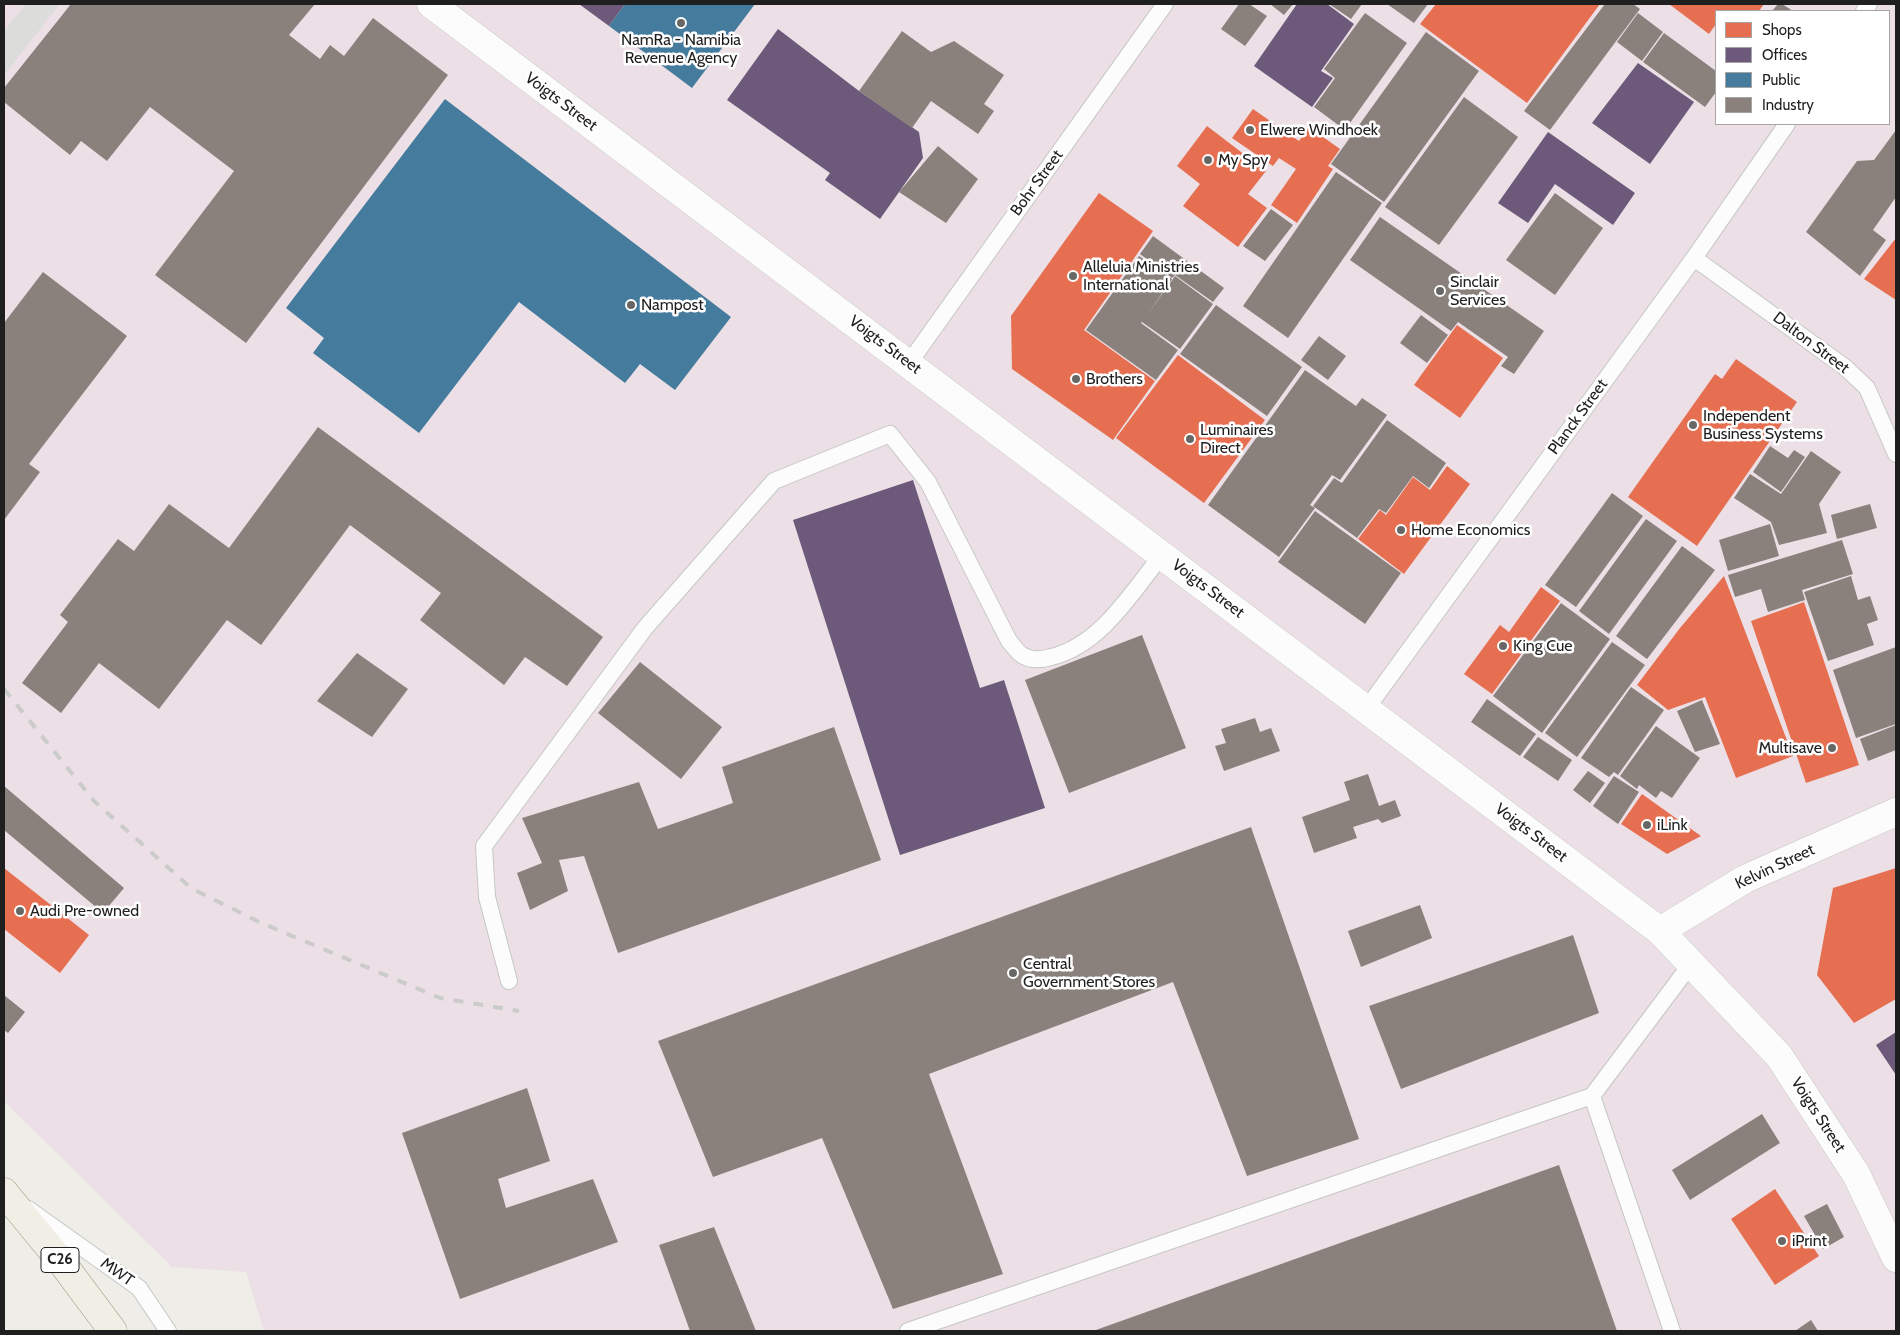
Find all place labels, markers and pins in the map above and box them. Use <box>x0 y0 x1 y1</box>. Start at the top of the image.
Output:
marker: NamRa - Namibia Revenue Agency <box>675 17 687 29</box>
place label: NamRa - Namibia Revenue Agency <box>621 30 741 68</box>
place label: Elwere Windhoek <box>1260 120 1378 140</box>
marker: Elwere Windhoek <box>1244 124 1256 136</box>
place label: My Spy <box>1218 150 1268 170</box>
marker: My Spy <box>1202 154 1214 166</box>
place label: Alleluia Ministries International <box>1083 257 1199 295</box>
marker: Alleluia Ministries International <box>1067 270 1079 282</box>
place label: Sinclair Services <box>1450 272 1506 310</box>
marker: Sinclair Services <box>1434 285 1446 297</box>
place label: Nampost <box>641 295 704 315</box>
marker: Nampost <box>625 299 637 311</box>
place label: Brothers <box>1086 369 1143 389</box>
marker: Brothers <box>1070 373 1082 385</box>
place label: Independent Business Systems <box>1703 406 1823 444</box>
marker: Independent Business Systems <box>1687 419 1699 431</box>
place label: Luminaires Direct <box>1200 420 1273 458</box>
marker: Luminaires Direct <box>1184 433 1196 445</box>
place label: Home Economics <box>1411 520 1530 540</box>
marker: Home Economics <box>1395 524 1407 536</box>
place label: King Cue <box>1513 636 1573 656</box>
marker: King Cue <box>1497 640 1509 652</box>
place label: Multisave <box>1758 738 1822 758</box>
marker: Multisave <box>1826 742 1838 754</box>
place label: iLink <box>1657 815 1688 835</box>
marker: iLink <box>1641 819 1653 831</box>
place label: Audi Pre-owned <box>30 901 139 921</box>
marker: Audi Pre-owned <box>14 905 26 917</box>
place label: Central Government Stores <box>1023 954 1155 992</box>
marker: Central Government Stores <box>1007 967 1019 979</box>
place label: iPrint <box>1792 1231 1827 1251</box>
marker: iPrint <box>1776 1235 1788 1247</box>

